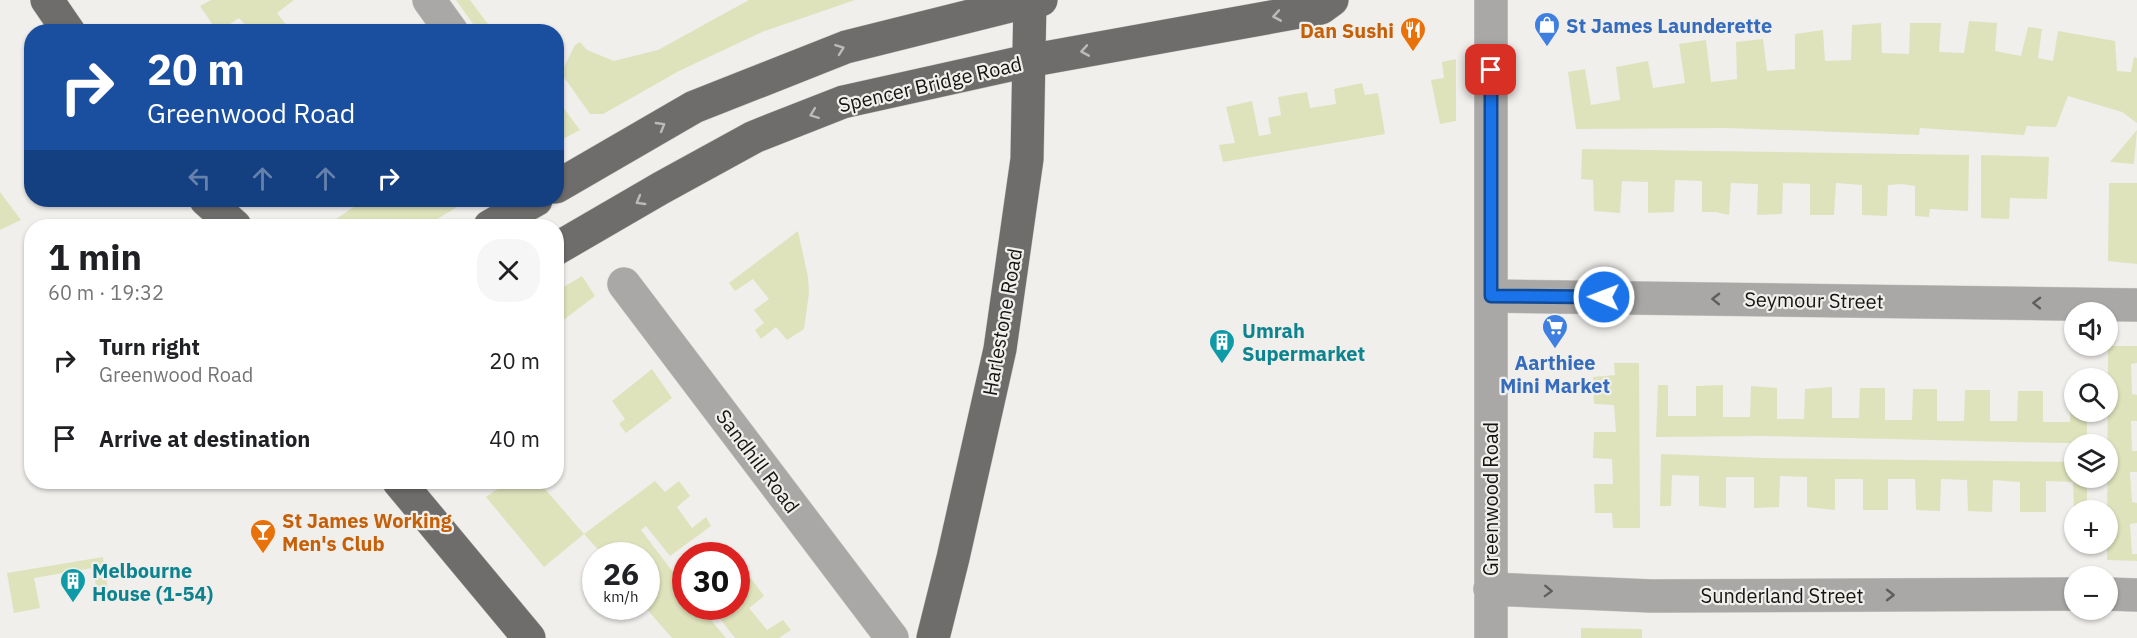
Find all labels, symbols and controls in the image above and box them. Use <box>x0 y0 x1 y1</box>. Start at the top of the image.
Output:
one-way arrow <box>1273 9 1283 22</box>
shop icon: St James Launderette <box>1532 10 1562 48</box>
place label: St James Launderette <box>1566 12 1772 39</box>
restaurant icon: Dan Sushi <box>1398 15 1428 53</box>
place label: Dan Sushi <box>1300 17 1394 44</box>
text: 20 m <box>147 42 245 97</box>
one-way arrow <box>834 44 845 57</box>
one-way arrow <box>1081 44 1091 57</box>
pin <box>1465 44 1516 95</box>
icon: right <box>48 48 126 126</box>
street label: Spencer Bridge Road <box>836 50 1024 118</box>
icon: arrive <box>1474 53 1507 86</box>
text: Greenwood Road <box>147 95 355 130</box>
one-way arrow <box>809 107 820 119</box>
one-way arrow <box>655 122 665 133</box>
icon: left <box>183 162 216 195</box>
icon: ahead <box>246 162 279 195</box>
icon: ahead <box>309 162 342 195</box>
icon: right <box>372 162 405 195</box>
one-way arrow <box>636 193 646 205</box>
text: 1 min <box>48 233 142 280</box>
button: close <box>477 239 540 302</box>
street label: Harlestone Road <box>976 246 1028 398</box>
position arrow <box>1572 265 1636 329</box>
text: 60 m · 19:32 <box>48 279 164 306</box>
street label: Seymour Street <box>1744 285 1884 315</box>
one-way arrow <box>1711 292 1720 305</box>
one-way arrow <box>2032 296 2041 309</box>
map controls <box>2064 302 2118 620</box>
button: sound <box>2064 302 2118 356</box>
supermarket icon: Aarthiee Mini Market <box>1540 312 1570 350</box>
place label: Umrah Supermarket <box>1242 317 1365 367</box>
building icon: Umrah Supermarket <box>1207 327 1237 365</box>
text: Turn right <box>99 332 200 361</box>
icon: right <box>48 344 81 377</box>
text: 20 m <box>489 346 540 375</box>
place label: Aarthiee Mini Market <box>1500 349 1610 399</box>
text: Greenwood Road <box>99 361 253 388</box>
button: search <box>2064 368 2118 422</box>
street label: Sandhill Road <box>710 404 806 518</box>
icon: arrive <box>48 422 81 455</box>
street label: Greenwood Road <box>1477 422 1504 576</box>
text: Arrive at destination <box>99 424 310 453</box>
text: 40 m <box>489 424 540 453</box>
button: layers <box>2064 434 2118 488</box>
button: + <box>2064 500 2118 554</box>
place label: St James Working Men's Club <box>282 507 453 557</box>
bar icon: St James Working Men's Club <box>248 517 278 555</box>
speed limit sign: 30 <box>672 542 750 620</box>
text: 26 <box>603 554 639 593</box>
place label: Melbourne House (1-54) <box>92 557 214 607</box>
building icon: Melbourne House (1-54) <box>58 566 88 604</box>
button: − <box>2064 566 2118 620</box>
street label: Sunderland Street <box>1701 582 1863 609</box>
one-way arrow <box>1544 585 1553 598</box>
text: km/h <box>603 587 639 606</box>
one-way arrow <box>1886 589 1895 601</box>

